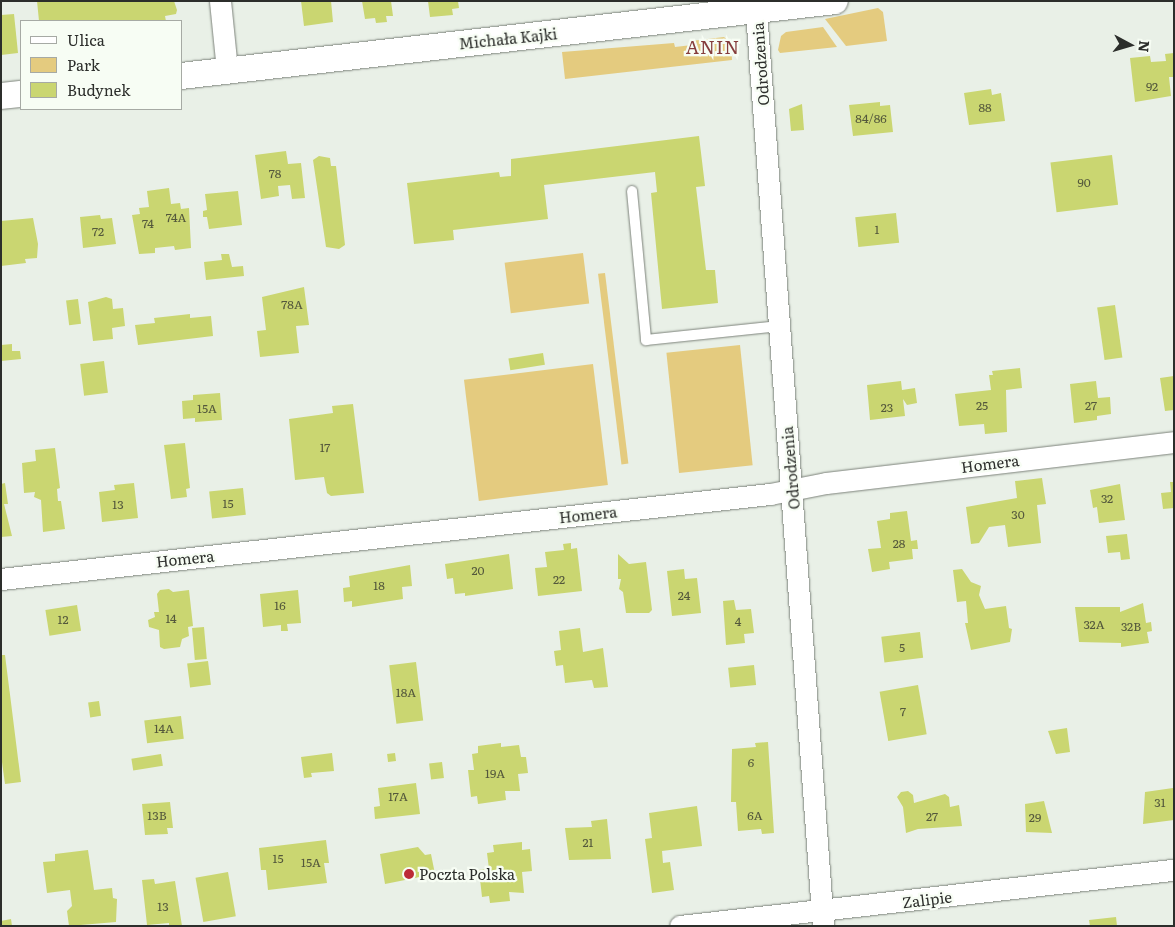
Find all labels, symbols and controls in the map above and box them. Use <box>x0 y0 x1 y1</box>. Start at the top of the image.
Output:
legend <box>20 20 182 110</box>
north arrow <box>1105 20 1155 70</box>
street label: Odrodzenia <box>748 22 772 106</box>
street label: Michała Kajki <box>458 24 558 52</box>
text: Ulica <box>67 28 105 51</box>
district label: ANIN <box>685 36 741 58</box>
text: N <box>1134 40 1155 53</box>
text: Park <box>67 53 100 76</box>
text: Budynek <box>67 78 130 101</box>
house number: 92 <box>1146 80 1158 94</box>
house number: 88 <box>978 101 992 115</box>
house number: 84/86 <box>855 112 887 126</box>
house number: 78 <box>269 167 281 181</box>
house number: 90 <box>1077 176 1091 190</box>
house number: 74A <box>166 211 186 225</box>
house number: 74 <box>142 217 154 231</box>
house number: 1 <box>875 223 879 237</box>
house number: 72 <box>92 225 104 239</box>
house number: 78A <box>281 298 303 312</box>
house number: 25 <box>976 399 988 413</box>
house number: 27 <box>1085 399 1097 413</box>
house number: 23 <box>881 401 893 415</box>
house number: 15A <box>197 402 217 416</box>
street label: Odrodzenia <box>777 426 803 510</box>
house number: 17 <box>320 441 330 455</box>
street label: Homera <box>960 451 1020 475</box>
house number: 32 <box>1101 492 1113 506</box>
house number: 15 <box>223 497 233 511</box>
house number: 13 <box>112 498 124 512</box>
street label: Homera <box>558 502 618 526</box>
house number: 30 <box>1011 508 1025 522</box>
house number: 28 <box>893 537 905 551</box>
street label: Homera <box>155 546 215 570</box>
house number: 20 <box>471 564 485 578</box>
house number: 22 <box>553 573 565 587</box>
house number: 18 <box>373 579 385 593</box>
house number: 24 <box>678 589 690 603</box>
house number: 16 <box>274 599 286 613</box>
house number: 14 <box>165 612 177 626</box>
house number: 12 <box>58 613 68 627</box>
house number: 4 <box>735 615 741 629</box>
house number: 32A <box>1083 618 1105 632</box>
house number: 32B <box>1121 620 1141 634</box>
house number: 5 <box>899 641 905 655</box>
house number: 18A <box>396 686 416 700</box>
house number: 7 <box>900 705 906 719</box>
house number: 14A <box>154 722 174 736</box>
house number: 6 <box>748 756 754 770</box>
house number: 19A <box>485 767 505 781</box>
house number: 17A <box>388 790 408 804</box>
house number: 31 <box>1154 796 1166 810</box>
house number: 13B <box>147 809 167 823</box>
house number: 6A <box>747 809 763 823</box>
house number: 27 <box>926 810 938 824</box>
house number: 29 <box>1029 811 1041 825</box>
house number: 21 <box>583 836 593 850</box>
house number: 15 <box>273 852 283 866</box>
house number: 15A <box>301 856 321 870</box>
place label: Poczta Polska <box>419 865 515 883</box>
marker: Poczta Polska <box>403 868 415 880</box>
street label: Zalipie <box>901 887 953 911</box>
house number: 13 <box>157 900 169 914</box>

